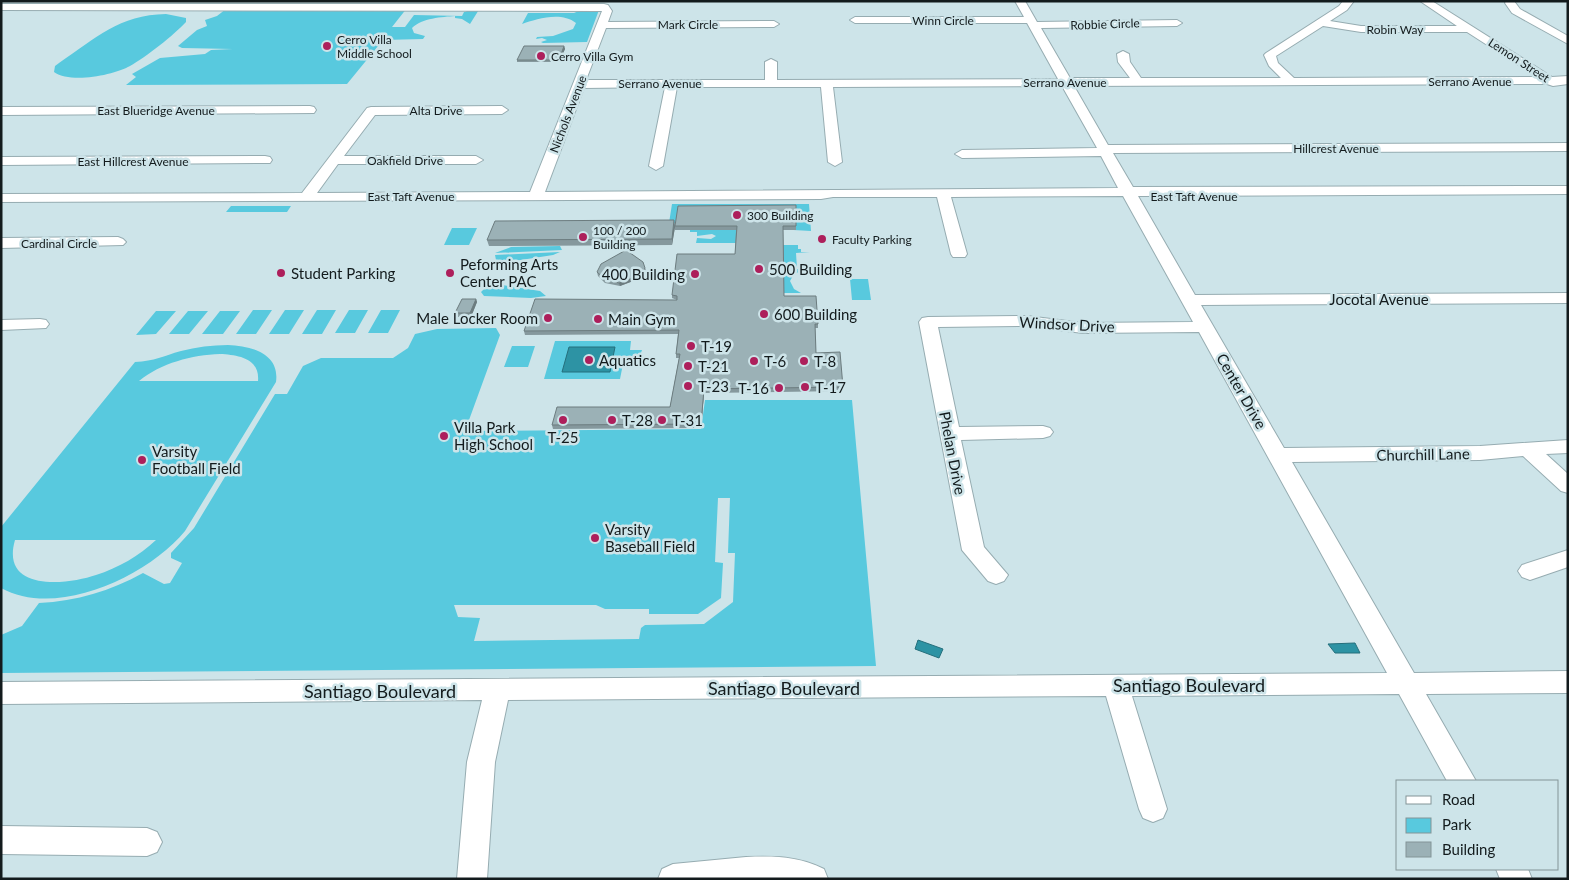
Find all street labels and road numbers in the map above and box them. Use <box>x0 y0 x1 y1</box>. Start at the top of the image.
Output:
street label: Winn Circle <box>912 13 974 28</box>
street label: Robbie Circle <box>1070 15 1140 33</box>
street label: Mark Circle <box>658 17 718 32</box>
street label: Robin Way <box>1367 22 1424 37</box>
street label: Lemon Street <box>1486 35 1553 86</box>
street label: Nichols Avenue <box>546 73 590 155</box>
street label: Serrano Avenue <box>1428 74 1512 89</box>
street label: Serrano Avenue <box>1023 75 1107 90</box>
street label: Serrano Avenue <box>618 76 702 91</box>
street label: East Blueridge Avenue <box>97 103 215 118</box>
street label: Alta Drive <box>410 103 462 118</box>
street label: Hillcrest Avenue <box>1293 141 1379 156</box>
street label: Oakfield Drive <box>367 153 443 168</box>
street label: East Hillcrest Avenue <box>77 154 189 169</box>
street label: East Taft Avenue <box>367 189 455 204</box>
street label: East Taft Avenue <box>1150 189 1238 204</box>
street label: Cardinal Circle <box>21 236 97 251</box>
street label: Jocotal Avenue <box>1329 290 1429 308</box>
street label: Windsor Drive <box>1019 313 1115 335</box>
street label: Center Drive <box>1213 350 1271 432</box>
street label: Phelan Drive <box>936 410 970 496</box>
street label: Churchill Lane <box>1376 444 1470 464</box>
street label: Santiago Boulevard <box>1113 674 1265 696</box>
street label: Santiago Boulevard <box>708 677 860 699</box>
street label: Santiago Boulevard <box>304 680 456 702</box>

